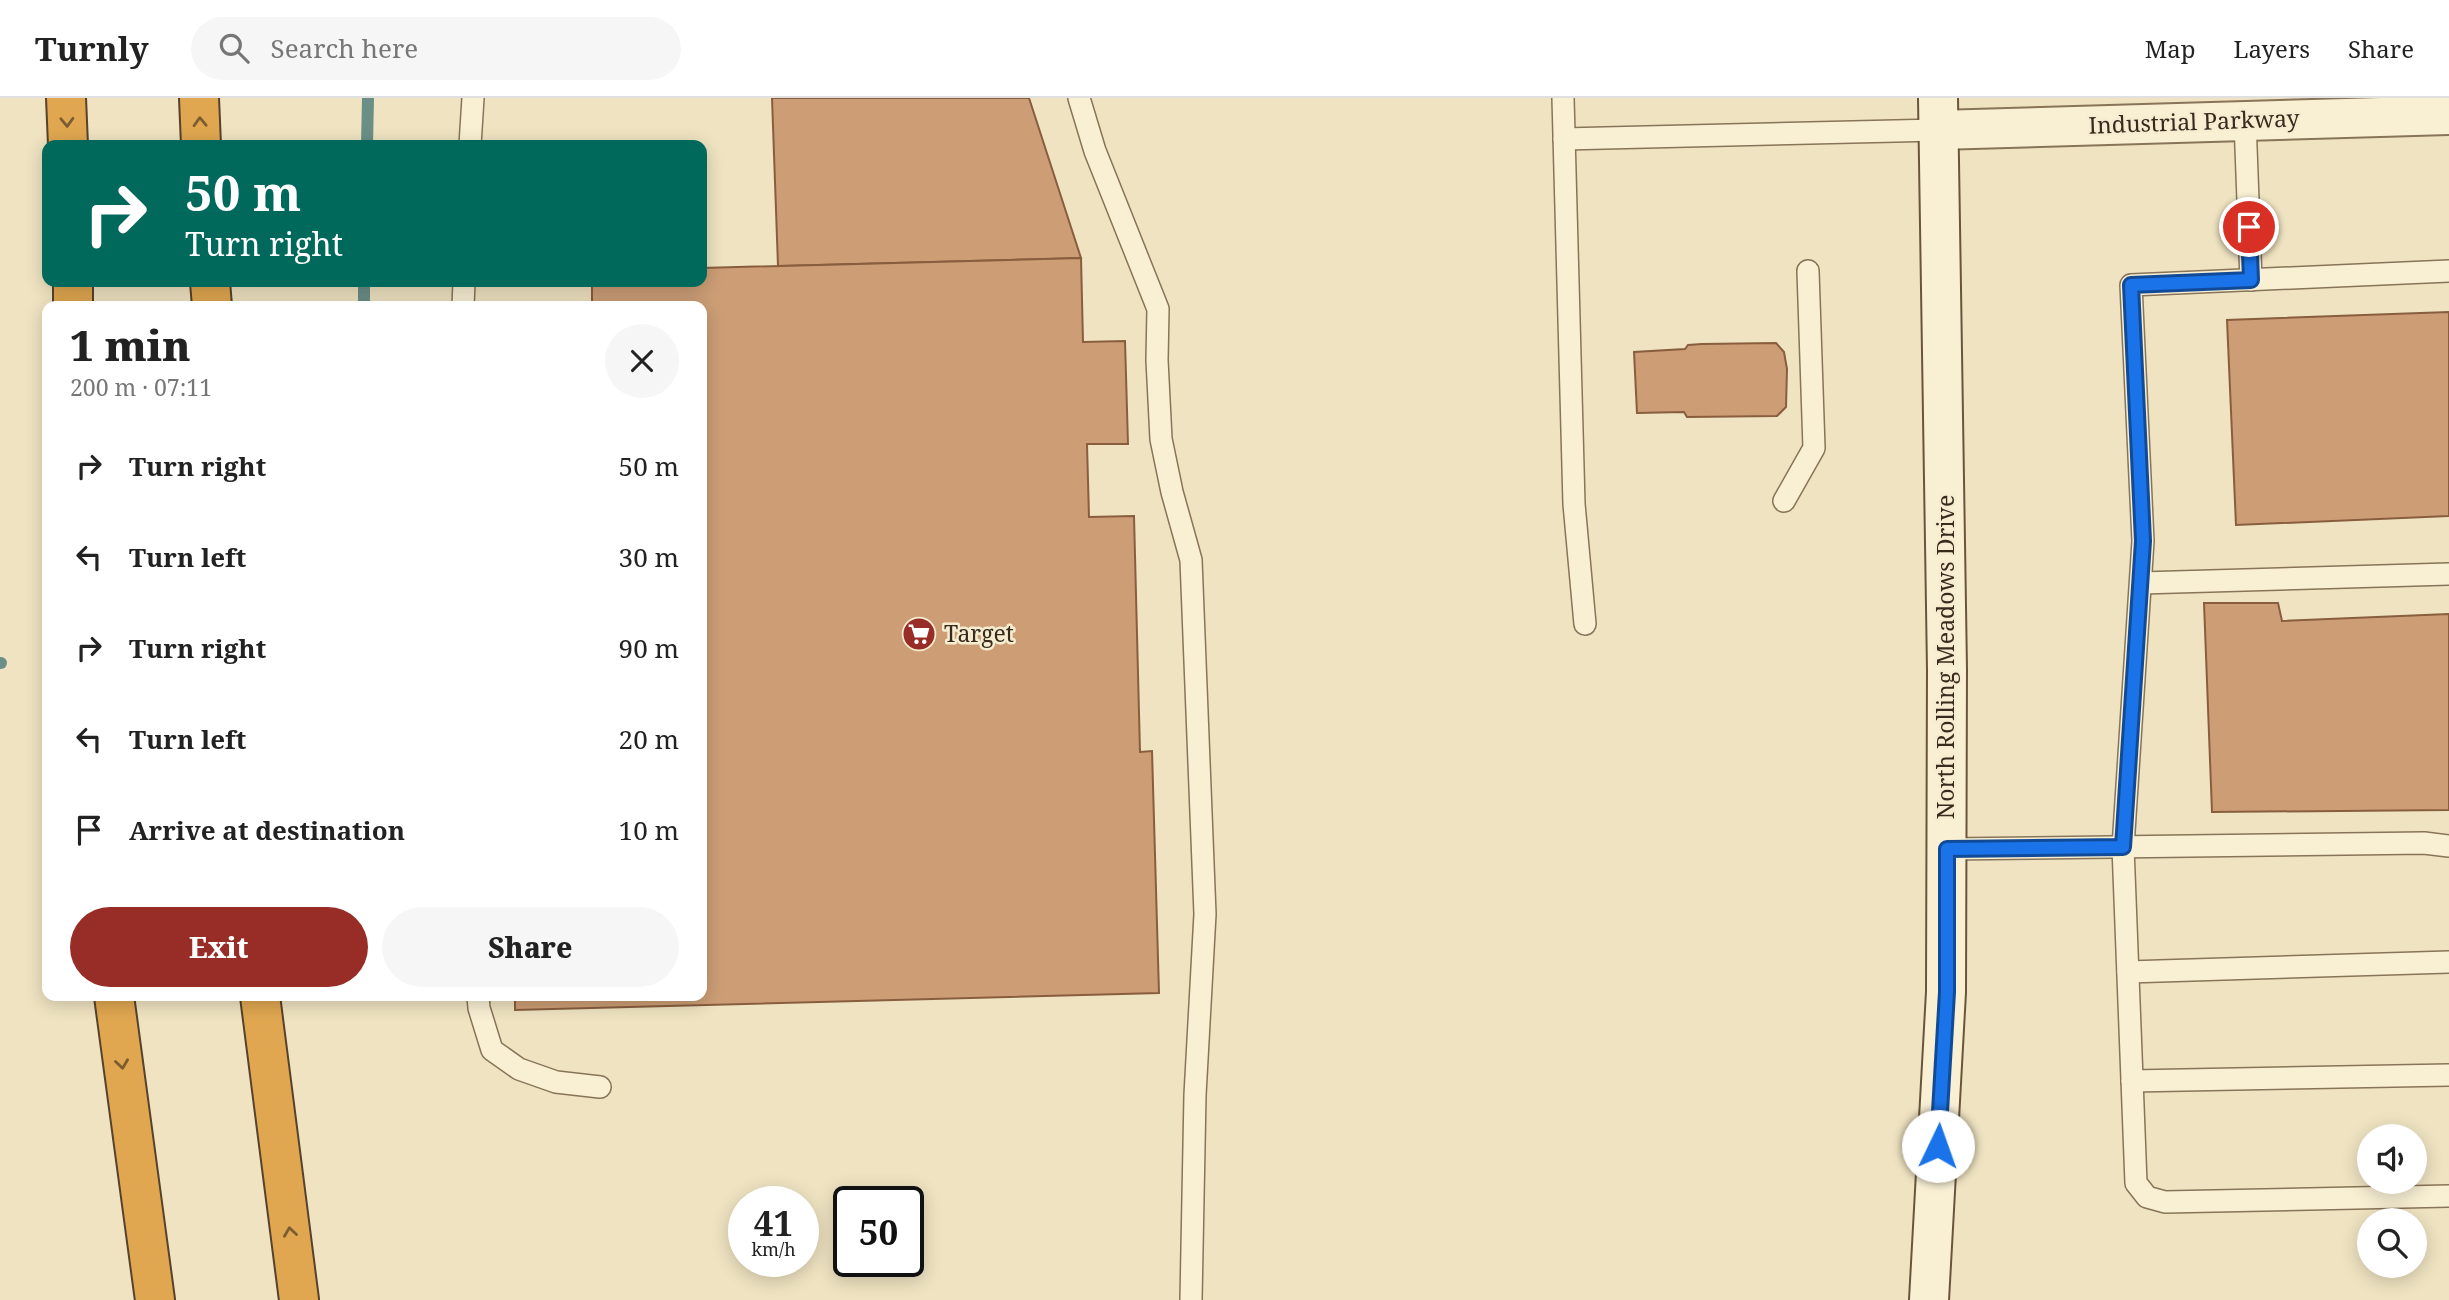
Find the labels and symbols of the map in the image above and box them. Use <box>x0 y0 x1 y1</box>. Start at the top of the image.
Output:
street label: Industrial Parkway <box>2088 101 2300 141</box>
one-way arrow <box>59 116 74 127</box>
one-way arrow <box>192 116 207 127</box>
pin <box>2219 197 2279 257</box>
street label: North Rolling Meadows Drive <box>1929 495 1961 819</box>
supermarket icon: Target <box>900 615 938 653</box>
place label: Target <box>944 617 1014 649</box>
one-way arrow <box>114 1058 129 1069</box>
position arrow <box>1901 1109 1975 1183</box>
speed limit sign: 50 <box>833 1186 924 1277</box>
one-way arrow <box>282 1226 297 1238</box>

